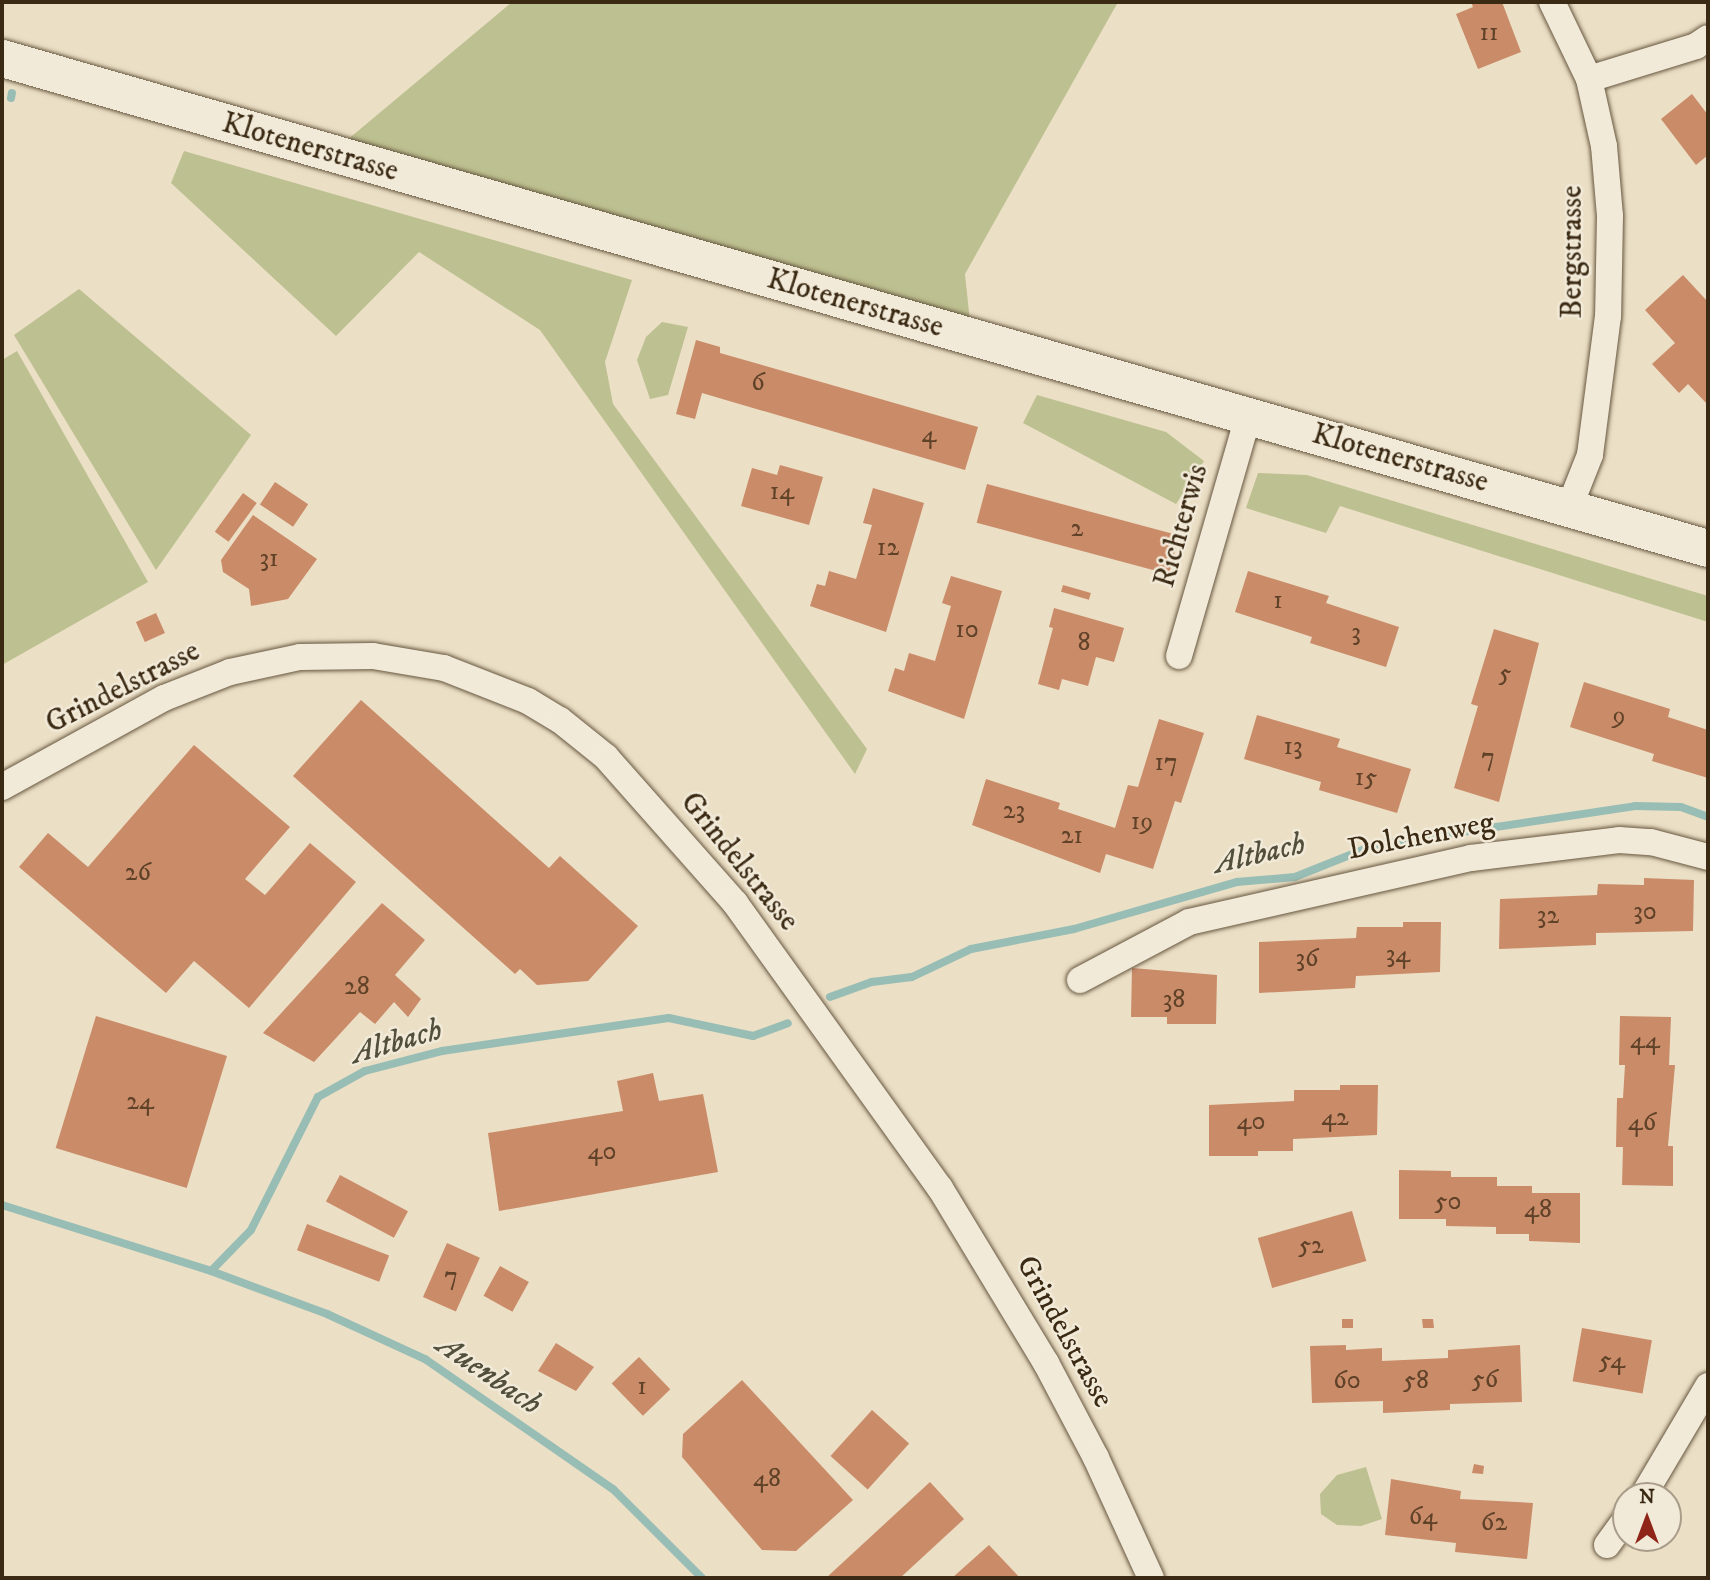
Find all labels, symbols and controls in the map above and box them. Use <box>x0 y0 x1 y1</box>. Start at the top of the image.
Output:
house number: 11 <box>1479 17 1499 49</box>
street label: Klotenerstrasse <box>218 106 402 190</box>
street label: Bergstrasse <box>1555 185 1591 319</box>
street label: Klotenerstrasse <box>763 262 947 346</box>
house number: 6 <box>751 367 765 399</box>
street label: Klotenerstrasse <box>1308 417 1492 501</box>
house number: 4 <box>922 419 936 451</box>
street label: Richterwis <box>1147 460 1217 592</box>
house number: 14 <box>770 476 794 508</box>
house number: 2 <box>1071 513 1083 545</box>
house number: 12 <box>877 532 899 564</box>
house number: 31 <box>259 543 279 575</box>
house number: 1 <box>1273 585 1283 617</box>
house number: 10 <box>955 614 979 646</box>
house number: 3 <box>1351 617 1361 649</box>
house number: 8 <box>1077 627 1091 659</box>
street label: Grindelstrasse <box>40 634 206 742</box>
house number: 5 <box>1499 658 1511 690</box>
house number: 9 <box>1613 700 1625 732</box>
house number: 13 <box>1283 731 1303 763</box>
house number: 7 <box>1481 742 1495 774</box>
house number: 17 <box>1154 747 1178 779</box>
house number: 15 <box>1355 762 1377 794</box>
street label: Grindelstrasse <box>672 785 806 939</box>
house number: 23 <box>1003 795 1025 827</box>
street label: Dolchenweg <box>1345 805 1497 869</box>
house number: 19 <box>1131 806 1153 838</box>
house number: 21 <box>1061 820 1083 852</box>
water label: Altbach <box>1211 825 1309 883</box>
house number: 26 <box>125 857 151 889</box>
house number: 30 <box>1633 896 1657 928</box>
house number: 32 <box>1537 900 1559 932</box>
house number: 34 <box>1386 939 1410 971</box>
house number: 36 <box>1295 943 1319 975</box>
house number: 28 <box>344 971 370 1003</box>
house number: 38 <box>1163 984 1185 1016</box>
water label: Altbach <box>347 1011 447 1073</box>
house number: 44 <box>1630 1025 1660 1057</box>
house number: 24 <box>126 1086 154 1118</box>
house number: 42 <box>1321 1102 1349 1134</box>
house number: 40 <box>1237 1106 1265 1138</box>
house number: 46 <box>1628 1107 1656 1139</box>
house number: 40 <box>588 1136 616 1168</box>
house number: 50 <box>1435 1186 1461 1218</box>
house number: 48 <box>1524 1194 1552 1226</box>
house number: 52 <box>1298 1230 1324 1262</box>
street label: Grindelstrasse <box>1008 1250 1120 1414</box>
house number: 7 <box>444 1261 458 1293</box>
water label: Auenbach <box>429 1326 549 1424</box>
house number: 54 <box>1599 1345 1625 1377</box>
house number: 56 <box>1472 1364 1498 1396</box>
house number: 60 <box>1333 1365 1361 1397</box>
house number: 58 <box>1403 1365 1429 1397</box>
house number: 1 <box>637 1371 647 1403</box>
house number: 48 <box>753 1463 781 1495</box>
north arrow <box>1612 1482 1682 1552</box>
text: N <box>1639 1486 1655 1509</box>
house number: 64 <box>1409 1501 1437 1533</box>
house number: 62 <box>1481 1507 1507 1539</box>

